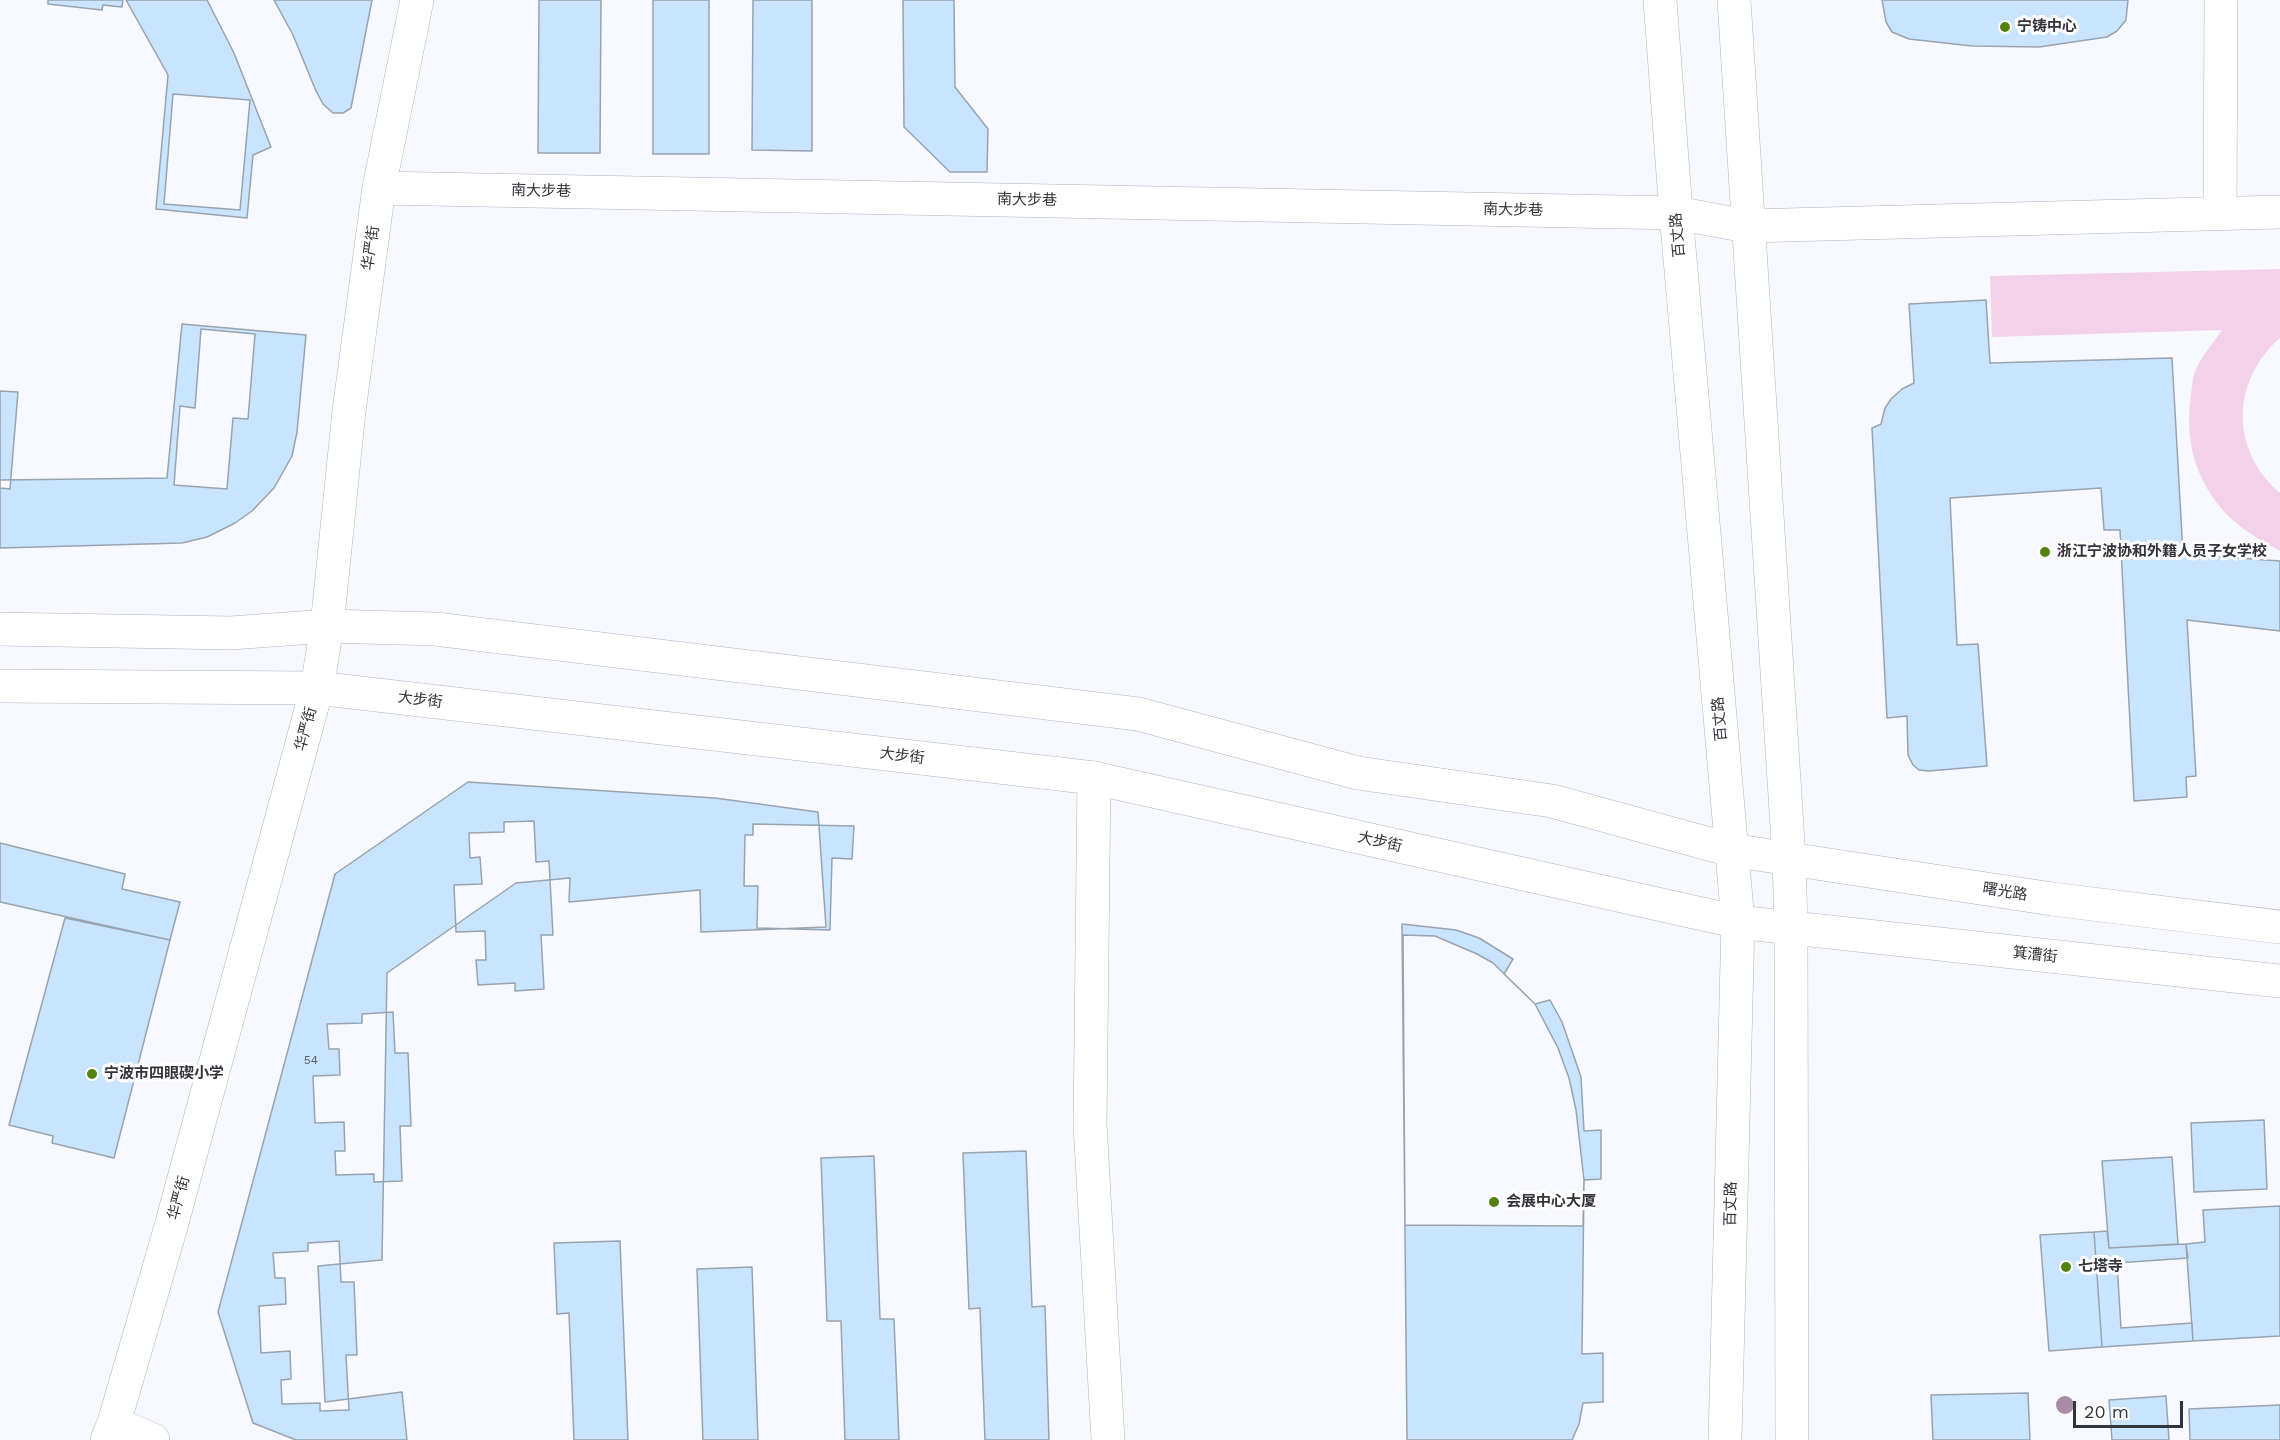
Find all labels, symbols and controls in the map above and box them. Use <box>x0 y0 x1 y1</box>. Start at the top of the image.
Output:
place label: 宁铸中心 <box>2017 18 2077 36</box>
marker: 宁铸中心 <box>1998 20 2012 34</box>
street label: 南大步巷 <box>511 181 571 201</box>
street label: 南大步巷 <box>997 190 1057 210</box>
street label: 南大步巷 <box>1483 200 1543 220</box>
street label: 百丈路 <box>1667 212 1689 258</box>
street label: 华严街 <box>359 224 383 272</box>
place label: 浙江宁波协和外籍人员子女学校 <box>2057 543 2267 561</box>
marker: 浙江宁波协和外籍人员子女学校 <box>2038 545 2052 559</box>
street label: 大步街 <box>397 688 443 712</box>
street label: 百丈路 <box>1709 696 1731 742</box>
street label: 华严街 <box>291 705 321 753</box>
street label: 大步街 <box>879 744 925 768</box>
street label: 大步街 <box>1356 828 1404 856</box>
street label: 曙光路 <box>1981 880 2029 904</box>
street label: 箕漕街 <box>2012 944 2058 966</box>
house number: 54 <box>304 1053 318 1067</box>
place label: 宁波市四眼碶小学 <box>104 1065 224 1083</box>
marker: 宁波市四眼碶小学 <box>85 1067 99 1081</box>
street label: 华严街 <box>164 1174 194 1222</box>
street label: 百丈路 <box>1722 1181 1740 1227</box>
place label: 会展中心大厦 <box>1506 1193 1596 1211</box>
marker: 会展中心大厦 <box>1487 1195 1501 1209</box>
place label: 七塔寺 <box>2078 1258 2123 1276</box>
marker: 七塔寺 <box>2059 1260 2073 1274</box>
scale bar <box>2076 1389 2186 1427</box>
text: 20 m <box>2084 1401 2129 1422</box>

